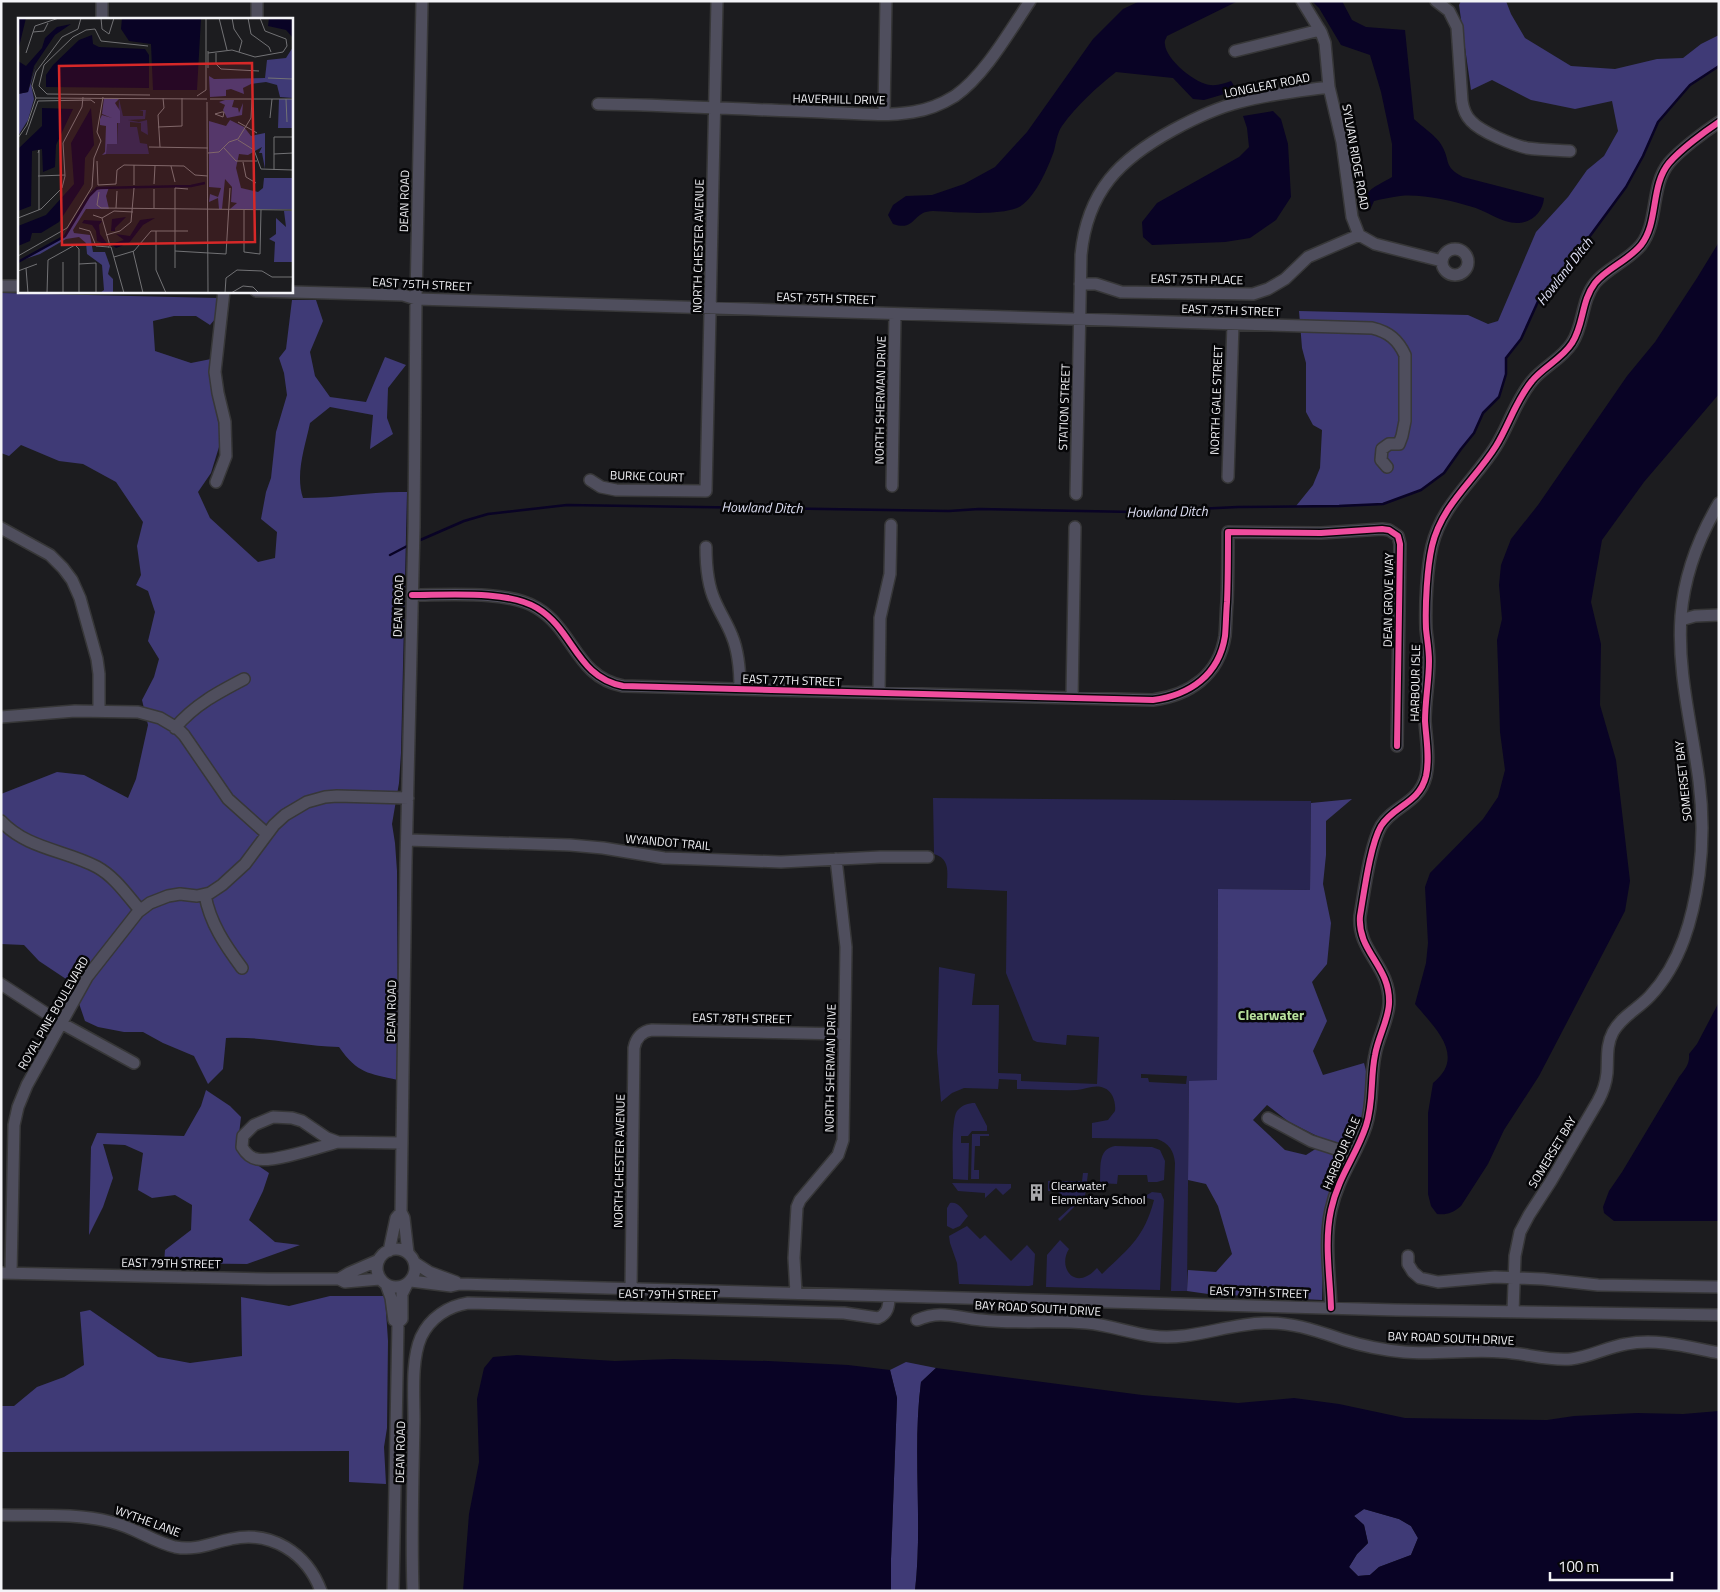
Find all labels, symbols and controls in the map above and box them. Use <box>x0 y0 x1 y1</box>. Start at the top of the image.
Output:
inset map <box>18 18 292 292</box>
street label: LONGLEAT ROAD <box>1223 67 1312 103</box>
street label: HAVERHILL DRIVE <box>792 89 886 109</box>
street label: SYLVAN RIDGE ROAD <box>1337 103 1375 212</box>
street label: DEAN ROAD <box>394 169 414 232</box>
street label: NORTH CHESTER AVENUE <box>687 178 709 313</box>
water label: Howland Ditch <box>1531 232 1598 309</box>
street label: EAST 75TH PLACE <box>1150 269 1244 289</box>
street label: EAST 75TH STREET <box>372 272 473 296</box>
street label: EAST 75TH STREET <box>776 287 877 309</box>
street label: EAST 75TH STREET <box>1181 299 1282 321</box>
street label: NORTH SHERMAN DRIVE <box>869 335 891 464</box>
street label: NORTH GALE STREET <box>1205 344 1227 455</box>
street label: STATION STREET <box>1053 363 1075 451</box>
street label: BURKE COURT <box>610 465 685 487</box>
water label: Howland Ditch <box>721 496 804 518</box>
water label: Howland Ditch <box>1126 500 1209 522</box>
street label: DEAN GROVE WAY <box>1378 552 1398 647</box>
street label: DEAN ROAD <box>387 574 409 637</box>
street label: HARBOUR ISLE <box>1405 644 1425 722</box>
street label: EAST 77TH STREET <box>742 669 843 691</box>
street label: SOMERSET BAY <box>1669 739 1697 822</box>
street label: WYANDOT TRAIL <box>625 829 712 855</box>
street label: ROYAL PINE BOULEVARD <box>13 953 93 1073</box>
street label: DEAN ROAD <box>381 979 401 1042</box>
street label: NORTH SHERMAN DRIVE <box>819 1003 841 1132</box>
district label: Clearwater <box>1238 1004 1304 1025</box>
street label: EAST 78TH STREET <box>692 1008 793 1028</box>
street label: NORTH CHESTER AVENUE <box>608 1093 630 1228</box>
street label: SOMERSET BAY <box>1523 1112 1581 1192</box>
street label: HARBOUR ISLE <box>1317 1113 1365 1192</box>
place label: Clearwater Elementary School <box>1051 1176 1145 1209</box>
building icon: Clearwater Elementary School <box>1027 1182 1047 1202</box>
street label: EAST 79TH STREET <box>121 1253 222 1273</box>
street label: EAST 79TH STREET <box>1209 1281 1310 1303</box>
street label: EAST 79TH STREET <box>618 1284 719 1304</box>
street label: BAY ROAD SOUTH DRIVE <box>974 1295 1102 1321</box>
street label: BAY ROAD SOUTH DRIVE <box>1387 1326 1515 1350</box>
street label: DEAN ROAD <box>390 1420 410 1483</box>
street label: WYTHE LANE <box>113 1500 184 1542</box>
scale bar <box>1550 1550 1672 1582</box>
text: 100 m <box>1558 1555 1599 1578</box>

